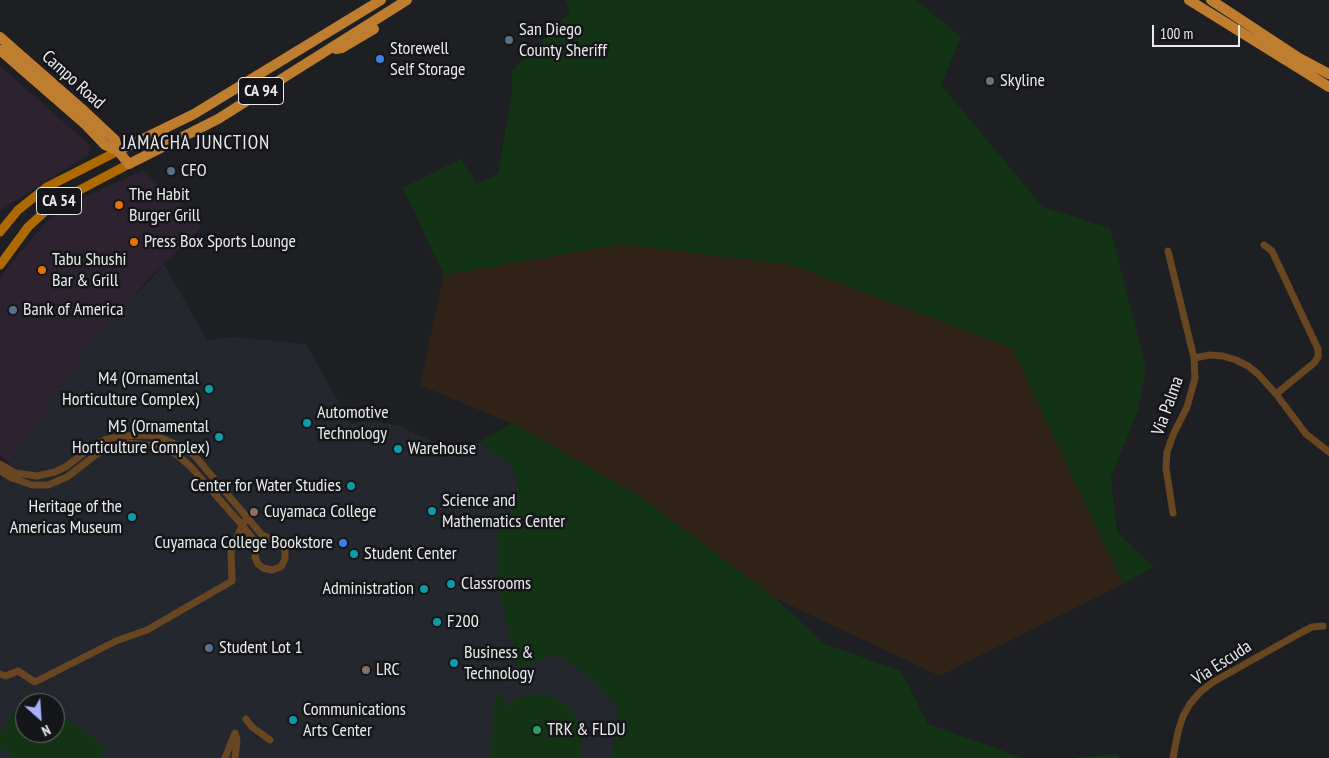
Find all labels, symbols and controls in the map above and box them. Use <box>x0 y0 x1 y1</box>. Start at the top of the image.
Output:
scale bar <box>1154 15 1242 47</box>
place label: San Diego County Sheriff <box>519 19 607 62</box>
text: 100 m <box>1160 24 1193 43</box>
marker: San Diego County Sheriff <box>503 34 515 46</box>
place label: Storewell Self Storage <box>390 38 465 80</box>
street label: Campo Road <box>37 46 109 114</box>
marker: Storewell Self Storage <box>374 53 386 65</box>
place label: Skyline <box>1000 70 1045 92</box>
marker: Skyline <box>984 75 996 87</box>
road number: CA 94 <box>238 78 284 104</box>
district label: JAMACHA JUNCTION <box>120 133 272 155</box>
place label: CFO <box>181 160 207 182</box>
marker: CFO <box>165 165 177 177</box>
place label: The Habit Burger Grill <box>129 184 200 226</box>
road number: CA 54 <box>36 188 82 215</box>
marker: The Habit Burger Grill <box>113 199 125 211</box>
place label: Press Box Sports Lounge <box>144 231 296 253</box>
marker: Press Box Sports Lounge <box>128 236 140 248</box>
place label: Tabu Shushi Bar & Grill <box>52 249 127 292</box>
marker: Tabu Shushi Bar & Grill <box>36 264 48 276</box>
place label: Bank of America <box>23 299 124 321</box>
marker: Bank of America <box>7 304 19 316</box>
place label: M4 (Ornamental Horticulture Complex) <box>62 368 199 410</box>
street label: Via Palma <box>1147 374 1189 438</box>
marker: M4 (Ornamental Horticulture Complex) <box>203 383 215 395</box>
place label: Automotive Technology <box>317 402 389 444</box>
place label: M5 (Ornamental Horticulture Complex) <box>72 416 209 458</box>
marker: Automotive Technology <box>301 417 313 429</box>
marker: M5 (Ornamental Horticulture Complex) <box>213 431 225 443</box>
place label: Warehouse <box>408 438 476 460</box>
marker: Warehouse <box>392 443 404 455</box>
place label: Center for Water Studies <box>191 475 341 497</box>
marker: Center for Water Studies <box>345 480 357 492</box>
place label: Science and Mathematics Center <box>442 490 565 532</box>
place label: Heritage of the Americas Museum <box>10 496 122 538</box>
place label: Cuyamaca College <box>264 501 377 523</box>
marker: Science and Mathematics Center <box>426 505 438 517</box>
marker: Cuyamaca College <box>248 506 260 518</box>
marker: Heritage of the Americas Museum <box>126 511 138 523</box>
place label: Cuyamaca College Bookstore <box>155 532 333 554</box>
marker: Cuyamaca College Bookstore <box>337 537 349 549</box>
place label: Student Center <box>364 543 457 565</box>
marker: Student Center <box>348 548 360 560</box>
place label: Classrooms <box>461 573 531 595</box>
place label: Administration <box>323 578 414 600</box>
marker: Classrooms <box>445 578 457 590</box>
marker: Administration <box>418 583 430 595</box>
place label: F200 <box>447 611 479 633</box>
marker: F200 <box>431 616 443 628</box>
street label: Via Escuda <box>1188 636 1256 690</box>
place label: Student Lot 1 <box>219 637 303 659</box>
marker: Student Lot 1 <box>203 642 215 654</box>
place label: Business & Technology <box>464 642 534 684</box>
marker: Business & Technology <box>448 657 460 669</box>
place label: LRC <box>376 659 400 681</box>
marker: LRC <box>360 664 372 676</box>
north arrow <box>15 693 65 743</box>
place label: Communications Arts Center <box>303 699 406 742</box>
marker: Communications Arts Center <box>287 714 299 726</box>
place label: TRK & FLDU <box>547 719 626 741</box>
text: N <box>39 721 53 740</box>
marker: TRK & FLDU <box>531 724 543 736</box>

